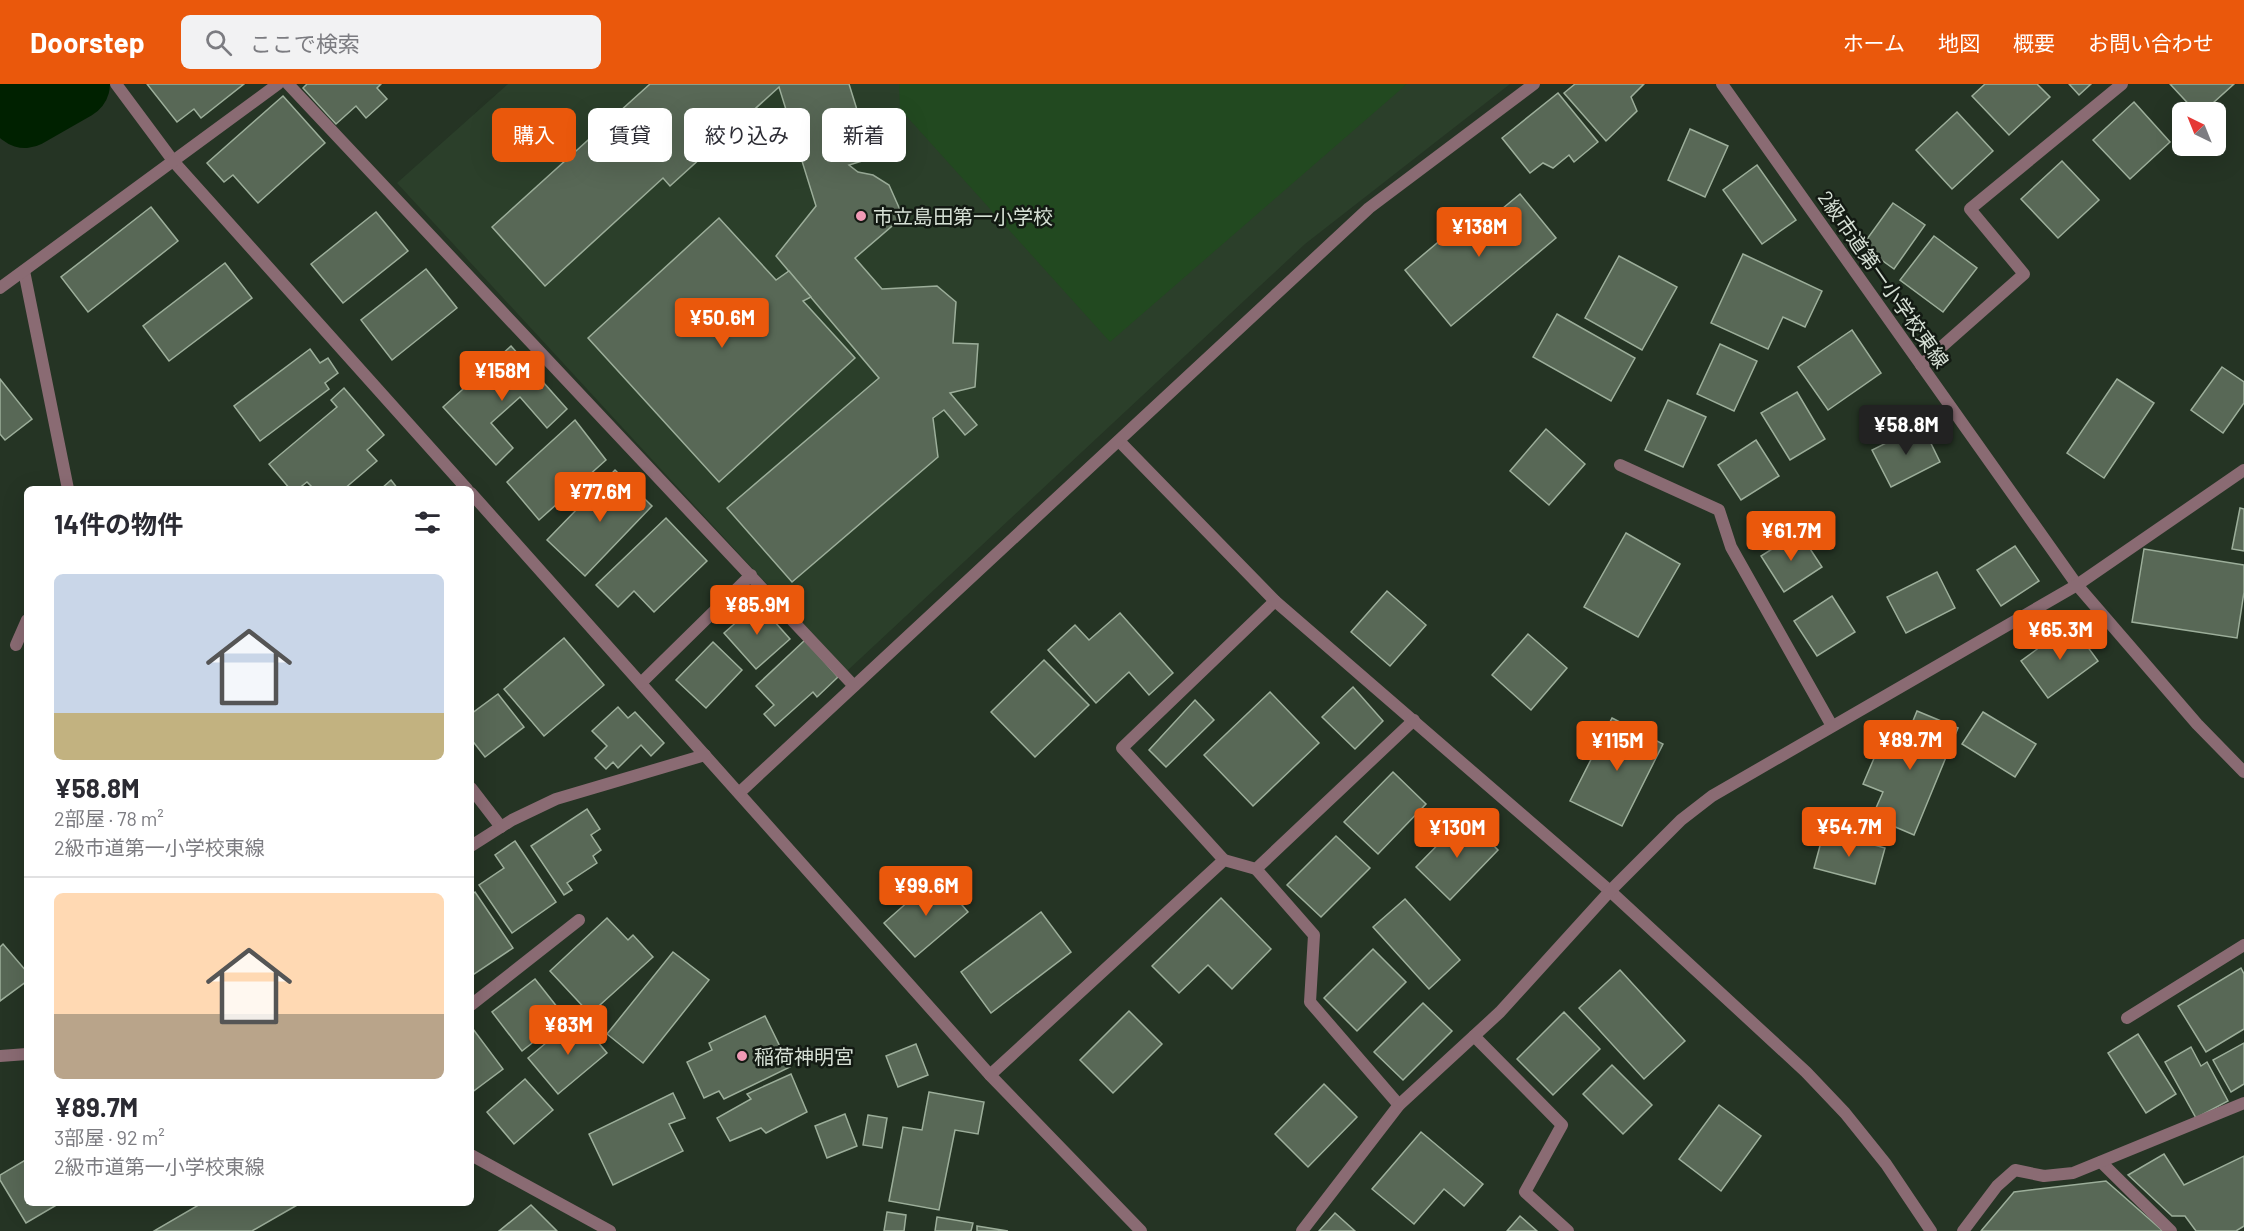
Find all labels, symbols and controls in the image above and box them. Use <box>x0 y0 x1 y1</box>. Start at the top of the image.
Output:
search box <box>181 15 601 69</box>
text: Doorstep <box>30 25 145 59</box>
icon: search <box>202 26 235 59</box>
text: ここで検索 <box>250 30 360 56</box>
text: ホーム <box>1843 30 1905 55</box>
text: 地図 <box>1938 30 1980 55</box>
text: 概要 <box>2013 30 2055 55</box>
text: お問い合わせ <box>2088 30 2214 55</box>
north arrow <box>2172 102 2226 156</box>
map controls <box>2172 102 2226 156</box>
chip: 購入 <box>492 108 576 162</box>
chip: 賃貸 <box>588 108 672 162</box>
chip: 絞り込み <box>684 108 810 162</box>
chip: 新着 <box>822 108 906 162</box>
street label: 2級市道第一小学校東線 <box>1814 186 1954 372</box>
place label: 市立島田第一小学校 <box>873 204 1053 228</box>
pin: ¥138M <box>1437 207 1521 258</box>
marker: 市立島田第一小学校 <box>854 209 868 223</box>
text: ¥138M <box>1451 214 1507 238</box>
pin: ¥50.6M <box>673 298 771 349</box>
text: ¥50.6M <box>689 305 755 329</box>
pin: ¥158M <box>460 351 544 402</box>
text: ¥158M <box>474 358 530 382</box>
pin: ¥58.8M <box>1857 405 1955 456</box>
text: ¥58.8M <box>1873 412 1939 436</box>
pin: ¥77.6M <box>551 472 649 523</box>
text: ¥77.6M <box>569 479 631 503</box>
icon: filters <box>411 506 444 539</box>
text: 14件の物件 <box>54 508 183 539</box>
pin: ¥61.7M <box>1742 511 1840 562</box>
text: ¥61.7M <box>1760 518 1822 542</box>
pin: ¥85.9M <box>708 585 806 636</box>
text: ¥85.9M <box>724 592 790 616</box>
pin: ¥65.3M <box>2011 610 2109 661</box>
icon: home <box>195 613 303 721</box>
text: ¥65.3M <box>2027 617 2093 641</box>
pin: ¥89.7M <box>1861 720 1959 771</box>
pin: ¥115M <box>1575 721 1659 772</box>
text: ¥89.7M <box>1878 727 1942 751</box>
text: ¥115M <box>1590 728 1644 752</box>
text: ¥58.8M <box>54 772 140 803</box>
text: 2部屋 · 78 m² <box>54 806 164 830</box>
pin: ¥54.7M <box>1800 807 1898 858</box>
pin: ¥130M <box>1415 808 1499 859</box>
text: ¥54.7M <box>1816 814 1882 838</box>
text: ¥130M <box>1428 815 1486 839</box>
text: 2級市道第一小学校東線 <box>54 835 265 859</box>
pin: ¥99.6M <box>877 866 975 917</box>
text: ¥99.6M <box>893 873 959 897</box>
icon: home <box>195 932 303 1040</box>
pin: ¥83M <box>532 1005 604 1056</box>
text: ¥83M <box>543 1012 593 1036</box>
place label: 稲荷神明宮 <box>754 1044 854 1068</box>
marker: 稲荷神明宮 <box>735 1049 749 1063</box>
text: ¥89.7M <box>54 1091 138 1122</box>
text: 3部屋 · 92 m² <box>54 1125 165 1149</box>
text: 2級市道第一小学校東線 <box>54 1154 265 1178</box>

